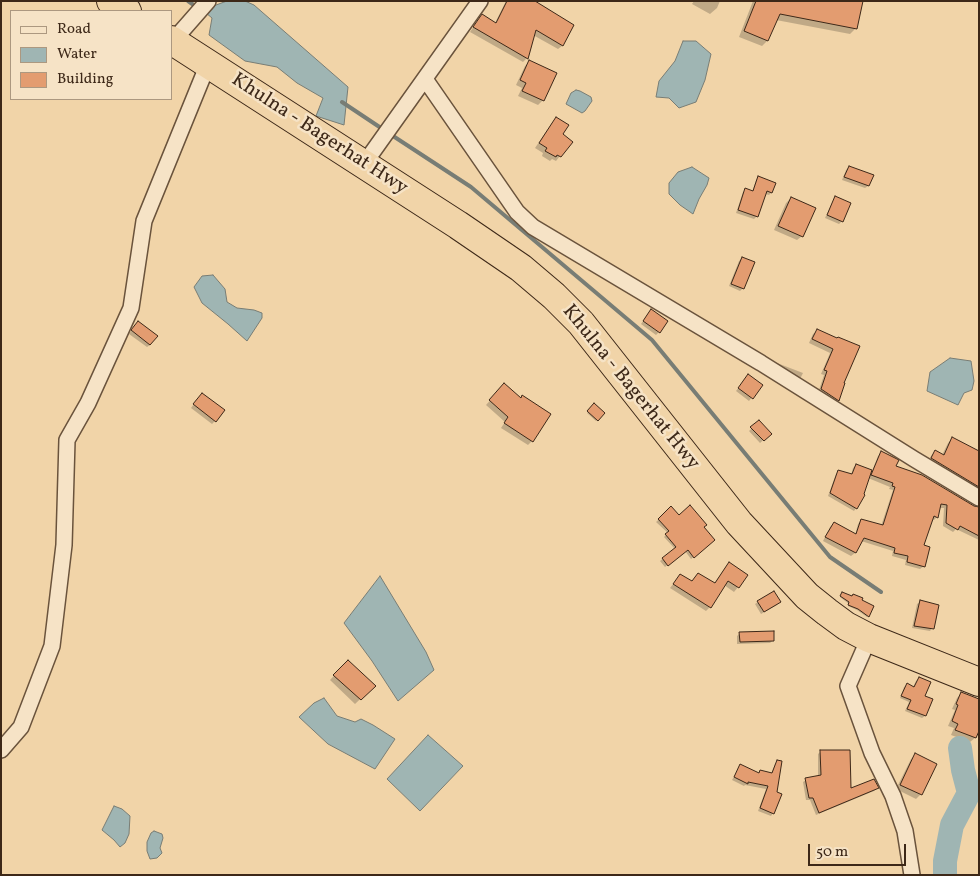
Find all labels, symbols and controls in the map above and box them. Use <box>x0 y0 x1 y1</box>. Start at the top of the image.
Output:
legend <box>10 10 172 100</box>
text: Road <box>57 19 91 40</box>
text: Water <box>57 44 97 65</box>
text: Building <box>57 69 113 90</box>
street label: Khulna - Bagerhat Hwy <box>226 69 412 201</box>
street label: Khulna - Bagerhat Hwy <box>556 301 704 475</box>
scale bar <box>810 834 908 866</box>
text: 50 m <box>816 842 848 863</box>

